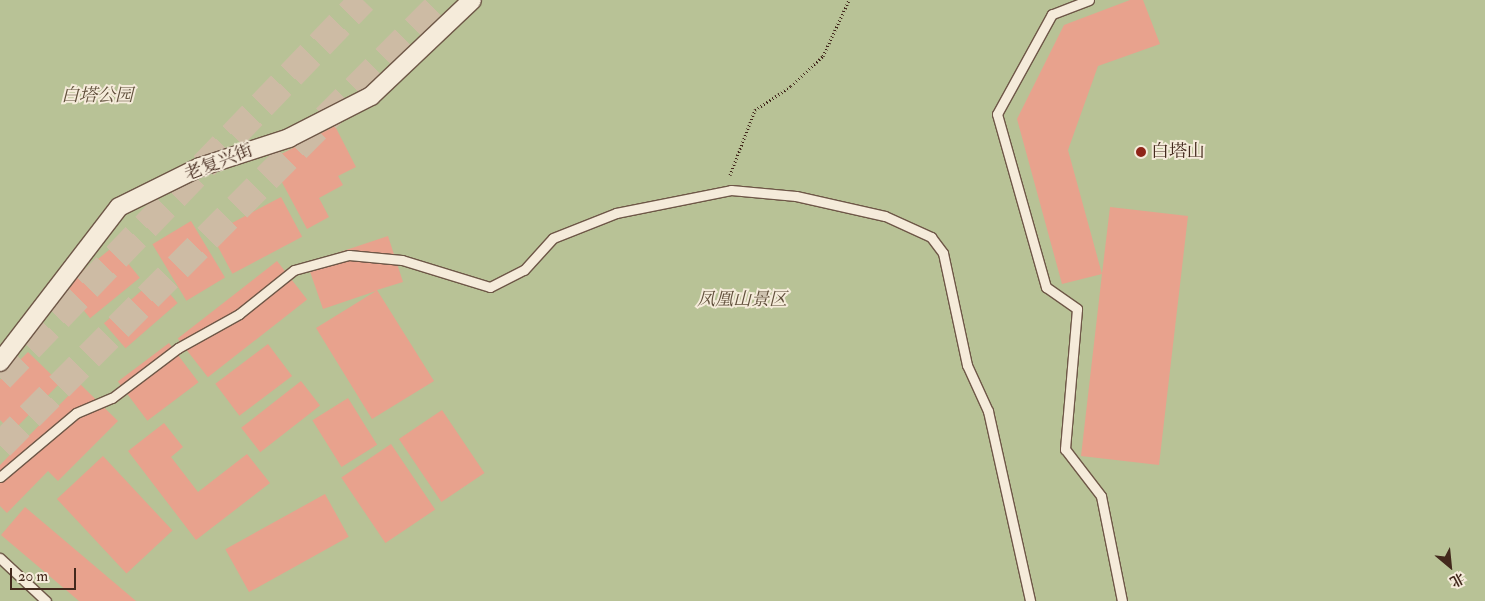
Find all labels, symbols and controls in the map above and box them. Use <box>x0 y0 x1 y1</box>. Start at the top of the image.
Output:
park label: 白塔公园 <box>61 85 133 107</box>
street label: 老复兴街 <box>182 140 256 186</box>
place label: 白塔山 <box>1151 141 1205 163</box>
marker: 白塔山 <box>1135 146 1147 158</box>
park label: 凤凰山景区 <box>697 289 787 311</box>
north arrow <box>1425 541 1475 591</box>
scale bar <box>12 558 79 590</box>
text: 20 m <box>18 567 48 586</box>
text: 北 <box>1447 569 1467 590</box>

